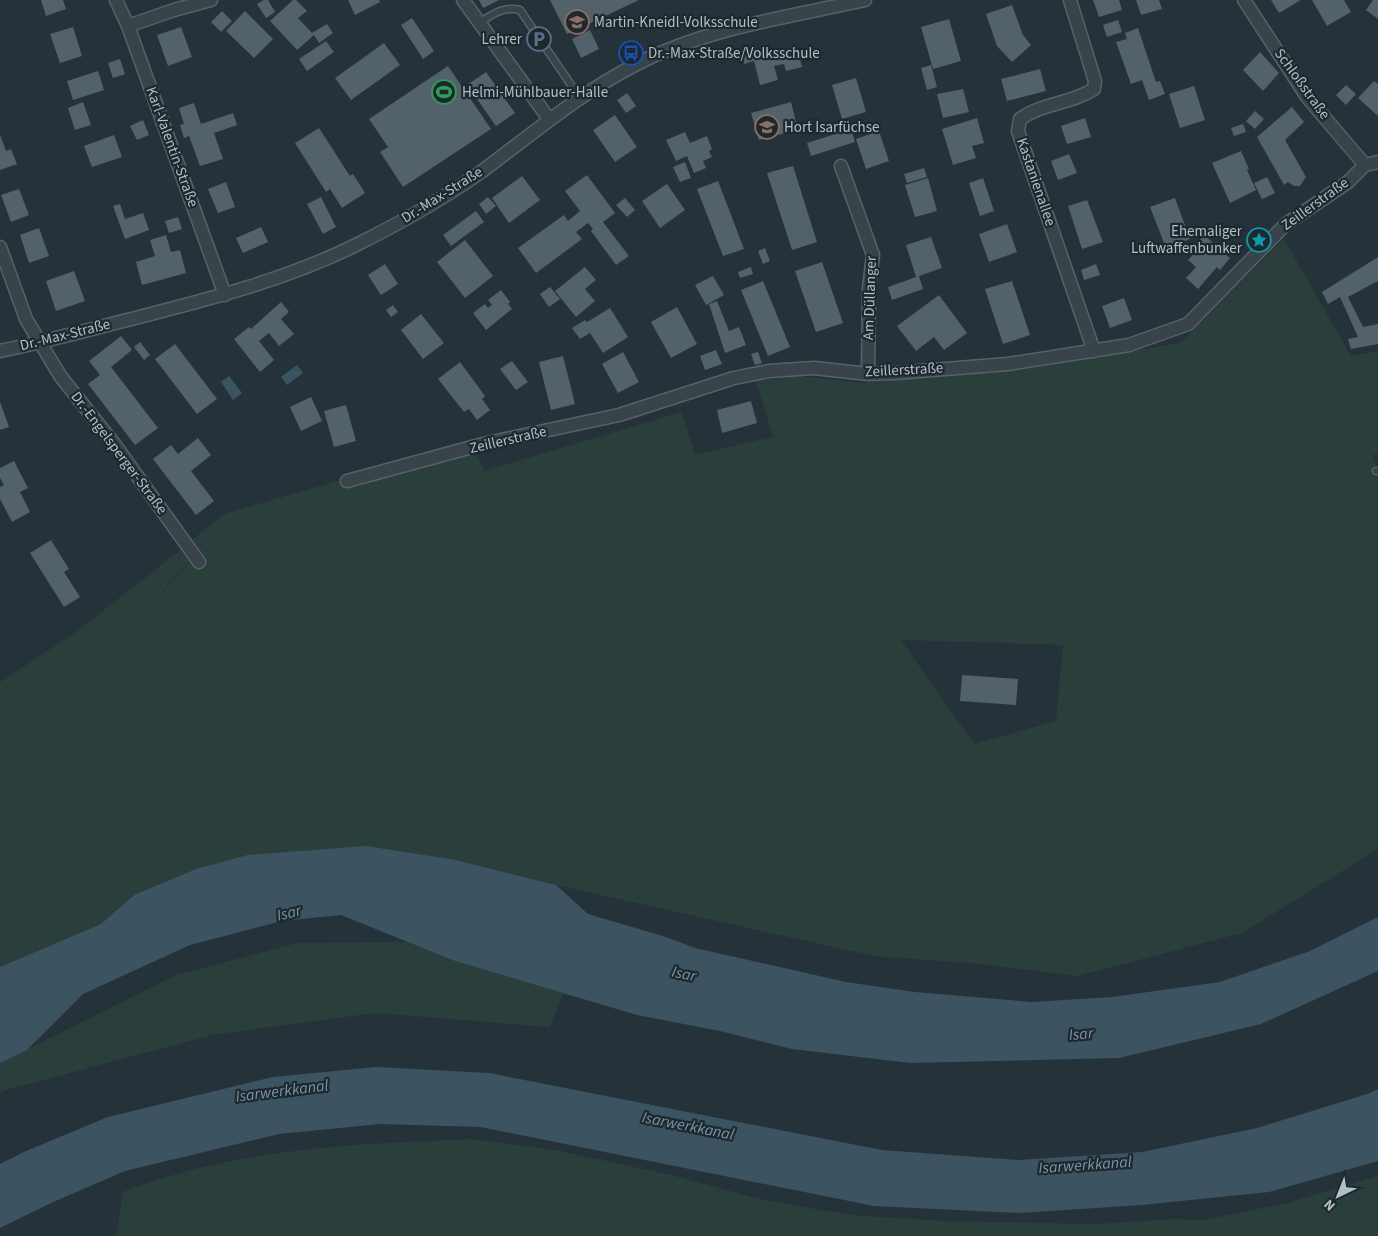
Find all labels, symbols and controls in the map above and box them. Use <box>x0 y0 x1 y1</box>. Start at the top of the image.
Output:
school or university icon: Martin-Kneidl-Volksschule <box>564 9 590 35</box>
place label: Martin-Kneidl-Volksschule <box>594 12 758 33</box>
parking icon: Lehrer <box>526 26 552 52</box>
place label: Lehrer <box>482 29 523 50</box>
bus stop icon: Dr.-Max-Straße/Volksschule <box>618 40 644 66</box>
place label: Dr.-Max-Straße/Volksschule <box>648 43 820 64</box>
street label: Schloßstraße <box>1269 44 1335 124</box>
sports icon: Helmi-Mühlbauer-Halle <box>431 79 457 105</box>
place label: Helmi-Mühlbauer-Halle <box>462 82 608 103</box>
street label: Karl-Valentin-Straße <box>140 84 204 210</box>
school or university icon: Hort Isarfüchse <box>754 114 780 140</box>
place label: Hort Isarfüchse <box>784 117 879 138</box>
street label: Kastanienallee <box>1011 135 1061 229</box>
street label: Dr.-Max-Straße <box>397 162 487 228</box>
street label: Zeillerstraße <box>1277 172 1353 236</box>
place label: Ehemaliger Luftwaffenbunker <box>1131 221 1243 259</box>
place icon: Ehemaliger Luftwaffenbunker <box>1246 227 1272 253</box>
street label: Am Düllanger <box>858 255 882 341</box>
street label: Dr.-Max-Straße <box>18 314 112 356</box>
street label: Zeillerstraße <box>864 357 944 383</box>
street label: Dr.-Engelsperger-Straße <box>66 387 172 519</box>
street label: Zeillerstraße <box>467 421 549 459</box>
water label: Isar <box>274 899 305 927</box>
water label: Isar <box>670 961 700 988</box>
water label: Isar <box>1068 1022 1096 1046</box>
water label: Isarwerkkanal <box>234 1074 330 1108</box>
water label: Isarwerkkanal <box>640 1106 736 1146</box>
water label: Isarwerkkanal <box>1038 1151 1132 1179</box>
north arrow <box>1313 1171 1363 1221</box>
text: N <box>1320 1194 1340 1215</box>

